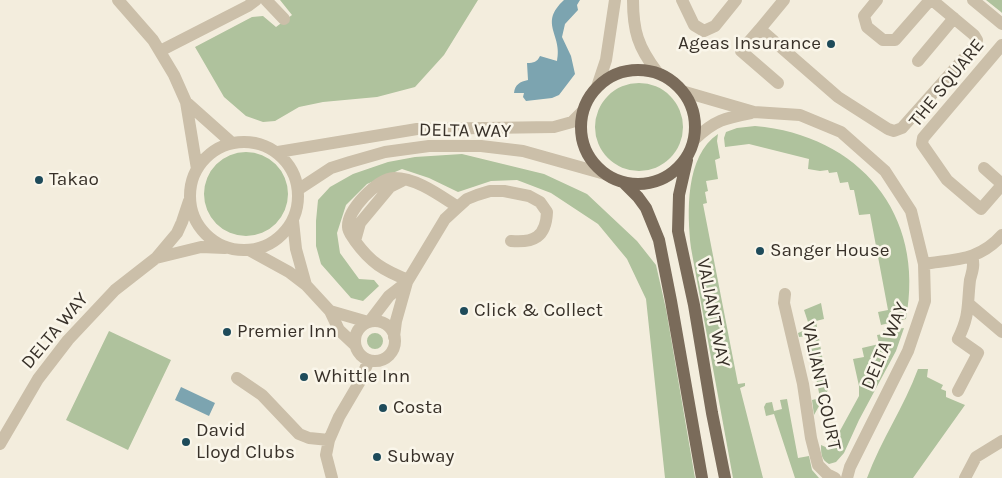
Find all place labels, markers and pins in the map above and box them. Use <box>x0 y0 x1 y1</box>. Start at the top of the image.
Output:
place label: Ageas Insurance <box>678 33 821 55</box>
marker: Ageas Insurance <box>825 38 837 50</box>
place label: Takao <box>49 169 99 191</box>
marker: Takao <box>33 174 45 186</box>
place label: Sanger House <box>770 240 890 262</box>
marker: Sanger House <box>754 245 766 257</box>
place label: Click & Collect <box>474 300 603 322</box>
marker: Click & Collect <box>458 305 470 317</box>
place label: Premier Inn <box>237 321 337 343</box>
marker: Premier Inn <box>221 326 233 338</box>
place label: Whittle Inn <box>314 366 410 388</box>
marker: Whittle Inn <box>298 371 310 383</box>
place label: Costa <box>393 397 443 419</box>
marker: Costa <box>377 402 389 414</box>
place label: David Lloyd Clubs <box>196 420 295 464</box>
marker: David Lloyd Clubs <box>180 436 192 448</box>
place label: Subway <box>387 446 454 468</box>
marker: Subway <box>371 451 383 463</box>

